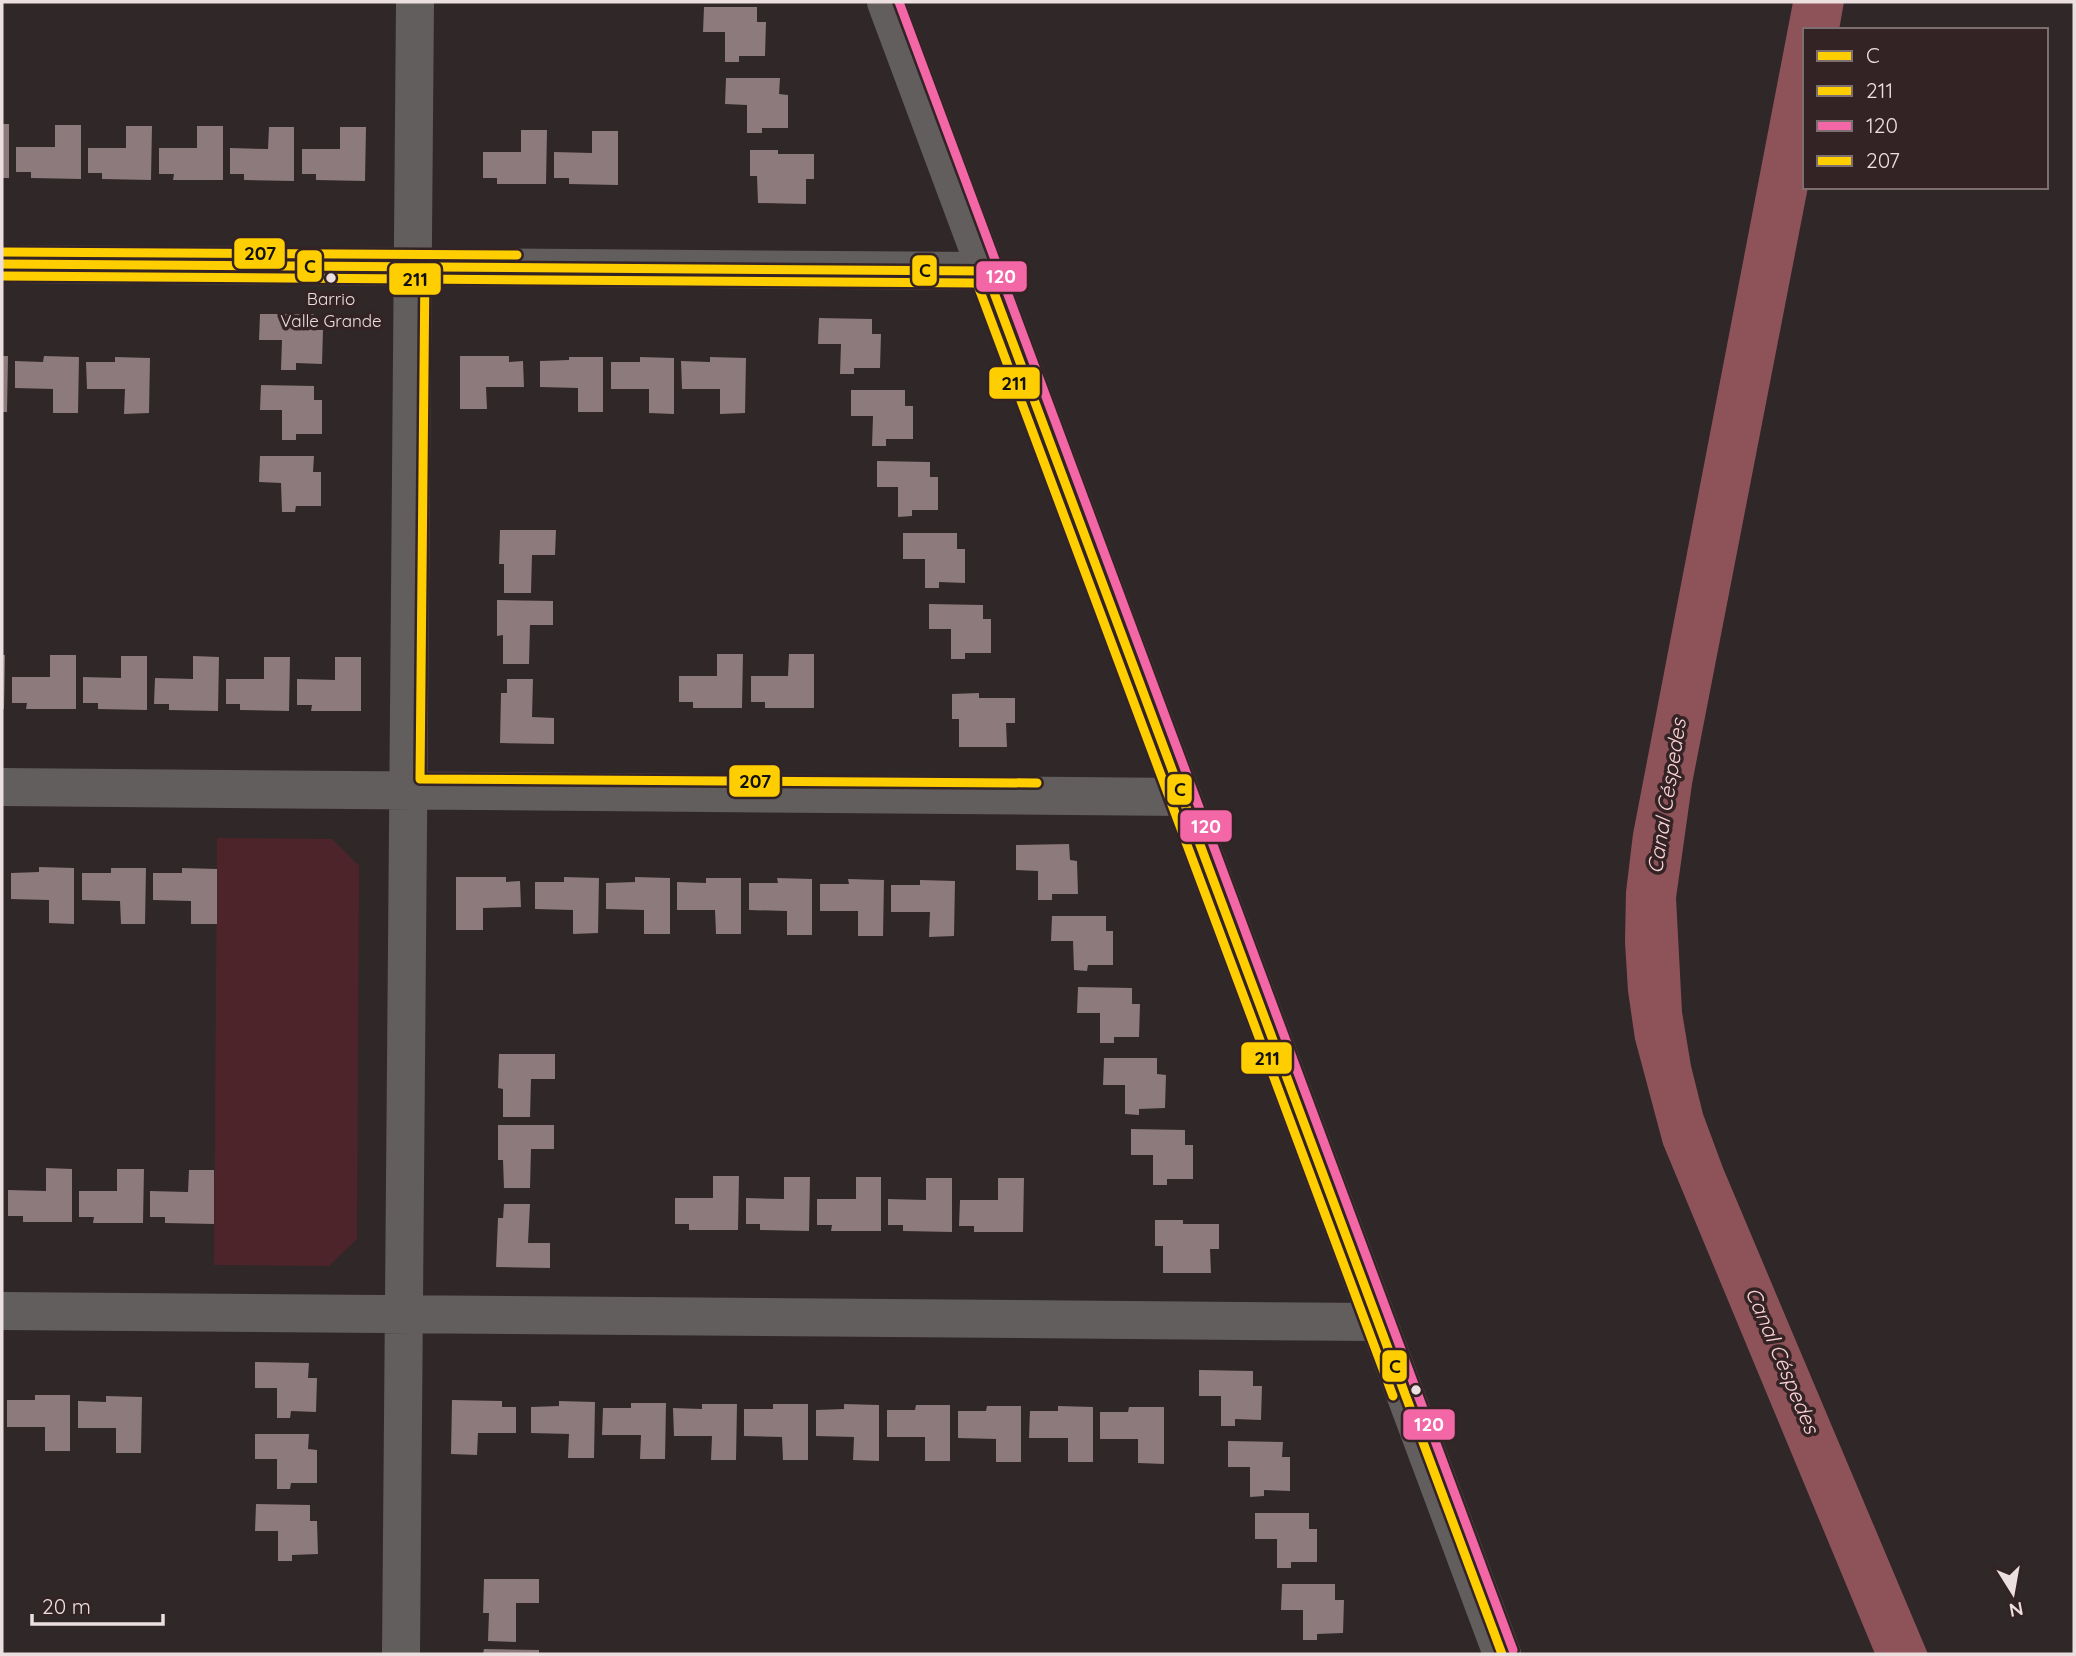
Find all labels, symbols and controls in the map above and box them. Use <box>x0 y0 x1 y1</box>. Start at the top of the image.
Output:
legend <box>1803 28 2048 189</box>
text: C <box>1866 42 1880 68</box>
text: 211 <box>1866 77 1893 103</box>
text: 120 <box>1866 112 1898 138</box>
text: 207 <box>1866 147 1900 173</box>
line badge: 207 <box>233 237 286 270</box>
text: 207 <box>244 241 276 265</box>
line badge: C <box>296 249 323 283</box>
text: C <box>304 254 316 278</box>
line badge: C <box>911 254 938 287</box>
text: C <box>919 258 931 282</box>
line badge: 120 <box>975 260 1028 293</box>
line badge: 211 <box>388 262 442 296</box>
text: 120 <box>986 264 1016 288</box>
text: 211 <box>402 267 428 291</box>
marker: Barrio Valle Grande <box>324 271 338 285</box>
place label: Barrio Valle Grande <box>280 288 382 331</box>
line badge: 211 <box>988 366 1041 400</box>
text: 211 <box>1001 371 1027 395</box>
water label: Canal Céspedes <box>1641 716 1691 875</box>
line badge: 207 <box>728 764 781 798</box>
text: 207 <box>739 769 771 793</box>
line badge: C <box>1166 773 1193 806</box>
text: C <box>1174 777 1186 801</box>
line badge: 120 <box>1179 809 1233 843</box>
text: 120 <box>1191 814 1221 838</box>
line badge: 211 <box>1240 1041 1293 1075</box>
text: 211 <box>1254 1046 1280 1070</box>
water label: Canal Céspedes <box>1740 1283 1826 1438</box>
line badge: C <box>1381 1349 1408 1383</box>
text: C <box>1389 1354 1401 1378</box>
unlabelled marker <box>1409 1383 1423 1397</box>
line badge: 120 <box>1402 1408 1456 1441</box>
text: 120 <box>1414 1412 1444 1436</box>
north arrow <box>1978 1558 2048 1628</box>
scale bar <box>32 1582 163 1626</box>
text: 20 m <box>42 1593 91 1619</box>
text: N <box>2007 1597 2025 1623</box>

